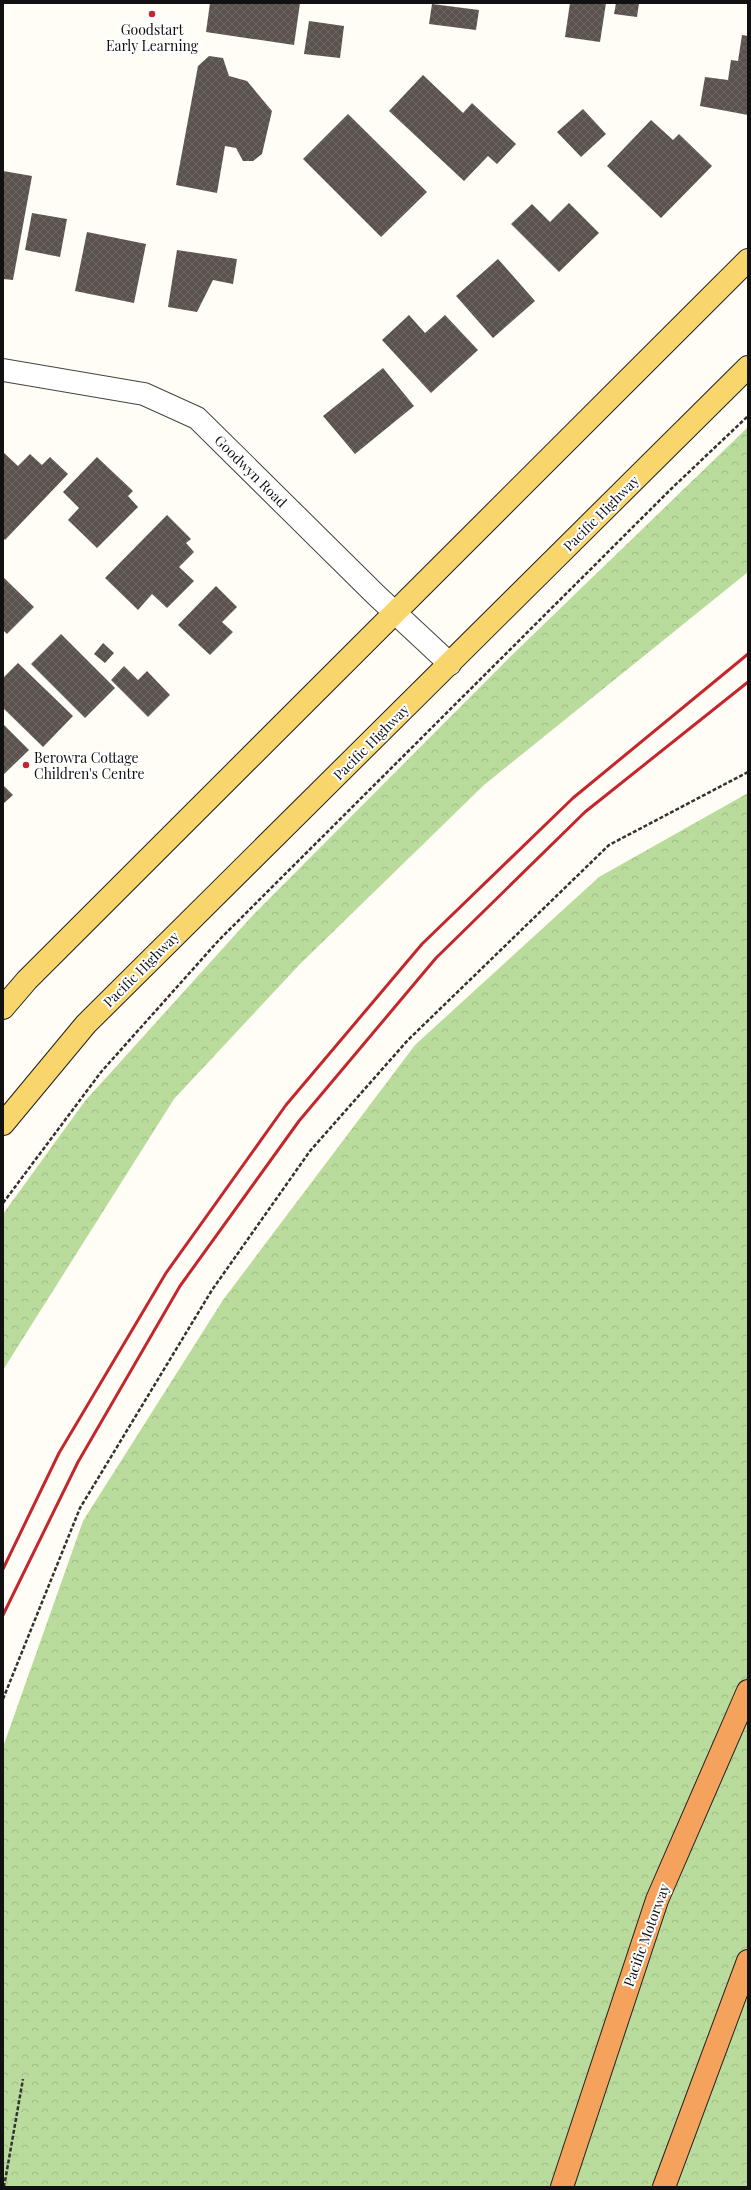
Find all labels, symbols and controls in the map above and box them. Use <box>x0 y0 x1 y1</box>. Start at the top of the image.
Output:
marker: Goodstart Early Learning <box>147 9 157 19</box>
place label: Goodstart Early Learning <box>106 20 199 55</box>
street label: Goodwyn Road <box>211 431 291 511</box>
street label: Pacific Highway <box>559 471 643 555</box>
street label: Pacific Highway <box>329 700 413 784</box>
place label: Berowra Cottage Children's Centre <box>34 748 145 783</box>
marker: Berowra Cottage Children's Centre <box>21 760 31 770</box>
street label: Pacific Highway <box>99 927 183 1011</box>
street label: Pacific Motorway <box>619 1881 673 1989</box>

